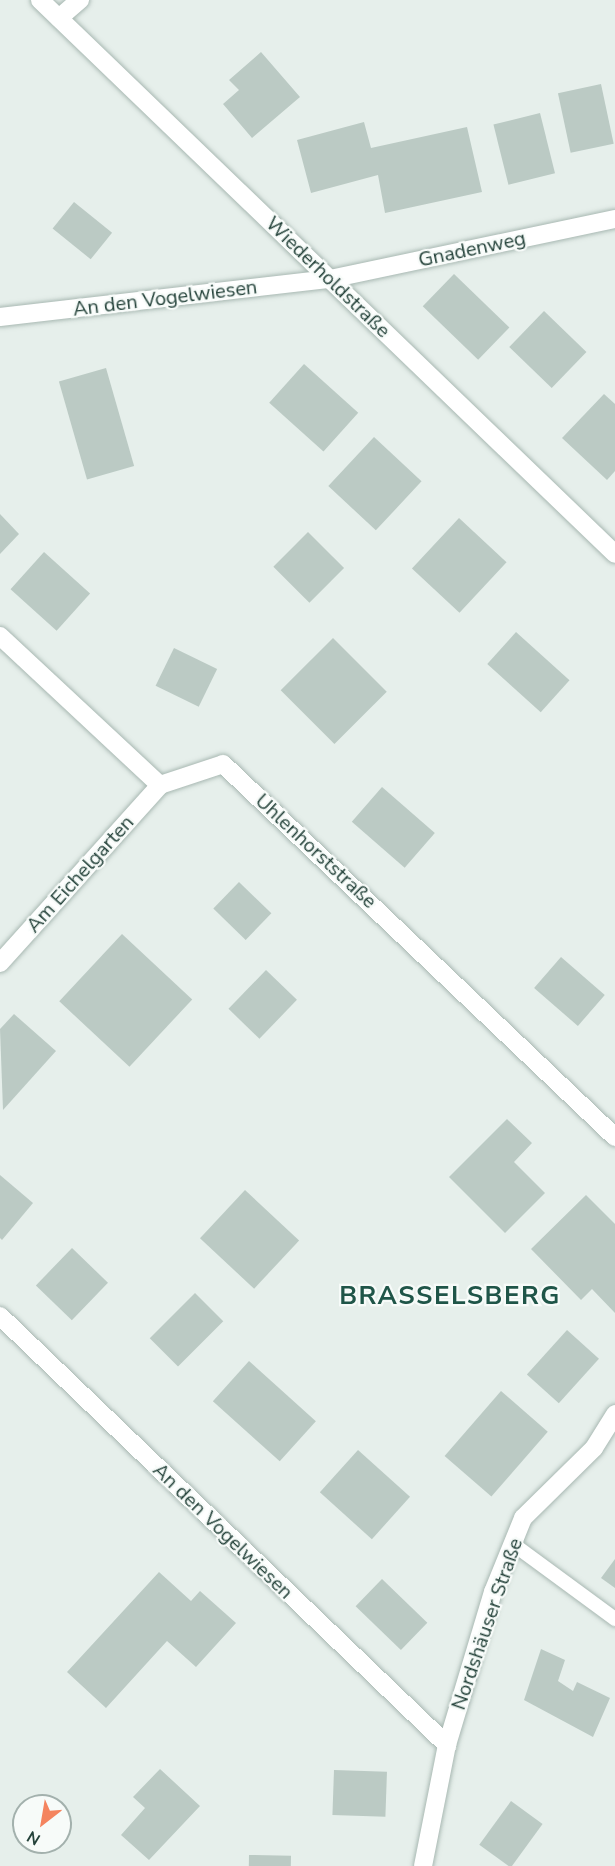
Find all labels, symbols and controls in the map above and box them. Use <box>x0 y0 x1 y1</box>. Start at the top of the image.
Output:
street label: Wiederholdstraße <box>261 211 395 343</box>
street label: Gnadenweg <box>416 226 528 272</box>
street label: An den Vogelwiesen <box>72 275 258 321</box>
street label: Uhlenhorststraße <box>250 789 382 913</box>
street label: Am Eichelgarten <box>21 811 139 937</box>
district label: BRASSELSBERG <box>339 1280 561 1312</box>
street label: An den Vogelwiesen <box>148 1458 298 1604</box>
street label: Nordshäuser Straße <box>446 1535 528 1713</box>
north arrow <box>12 1794 72 1854</box>
text: N <box>23 1825 45 1850</box>

